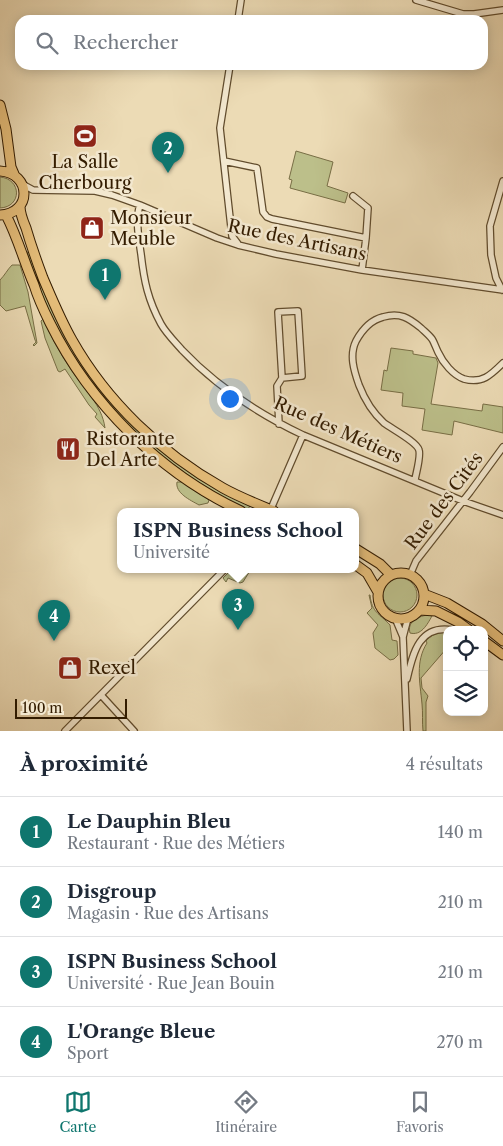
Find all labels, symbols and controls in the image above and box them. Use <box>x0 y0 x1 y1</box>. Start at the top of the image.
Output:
search box <box>15 15 488 70</box>
icon: search <box>33 29 61 57</box>
text: Rechercher <box>73 31 178 54</box>
sports icon: La Salle Cherbourg <box>72 123 98 149</box>
pin: 2 <box>152 132 184 173</box>
place label: La Salle Cherbourg <box>39 151 132 194</box>
place label: Monsieur Meuble <box>110 207 193 250</box>
shop icon: Monsieur Meuble <box>79 215 105 241</box>
street label: Rue des Artisans <box>226 215 368 265</box>
pin: 1 <box>89 259 121 300</box>
your location <box>217 386 243 412</box>
street label: Rue des Métiers <box>270 392 406 468</box>
place label: Ristorante Del Arte <box>86 428 174 471</box>
restaurant icon: Ristorante Del Arte <box>55 436 81 462</box>
street label: Rue des Cités <box>400 448 488 554</box>
popup <box>117 508 359 573</box>
text: ISPN Business School <box>133 519 343 542</box>
text: Université <box>133 542 210 562</box>
pin: 3 <box>222 589 254 630</box>
pin: 4 <box>38 600 70 641</box>
map controls <box>443 626 488 716</box>
button: locate <box>443 626 488 671</box>
shop icon: Rexel <box>57 655 83 681</box>
place label: Rexel <box>88 657 136 679</box>
button: layers <box>443 671 488 716</box>
scale bar <box>15 696 128 719</box>
text: 100 m <box>22 699 62 717</box>
text: À proximité <box>20 751 148 776</box>
text: 4 résultats <box>406 754 483 774</box>
text: Le Dauphin Bleu <box>67 810 231 833</box>
text: 1 <box>32 822 40 842</box>
text: 140 m <box>438 822 483 842</box>
text: Restaurant · Rue des Métiers <box>67 833 285 853</box>
text: Disgroup <box>67 880 157 903</box>
text: 2 <box>31 892 41 912</box>
text: 210 m <box>438 892 483 912</box>
text: Magasin · Rue des Artisans <box>67 903 269 923</box>
text: ISPN Business School <box>67 950 277 973</box>
text: 3 <box>31 962 41 982</box>
text: 210 m <box>438 962 483 982</box>
text: Université · Rue Jean Bouin <box>67 973 275 993</box>
text: L'Orange Bleue <box>67 1020 215 1043</box>
text: 4 <box>31 1032 41 1052</box>
text: 270 m <box>437 1032 483 1052</box>
text: Sport <box>67 1043 109 1063</box>
tab: Carte <box>59 1088 96 1136</box>
tab: Itinéraire <box>215 1088 277 1136</box>
tab: Favoris <box>396 1088 444 1136</box>

